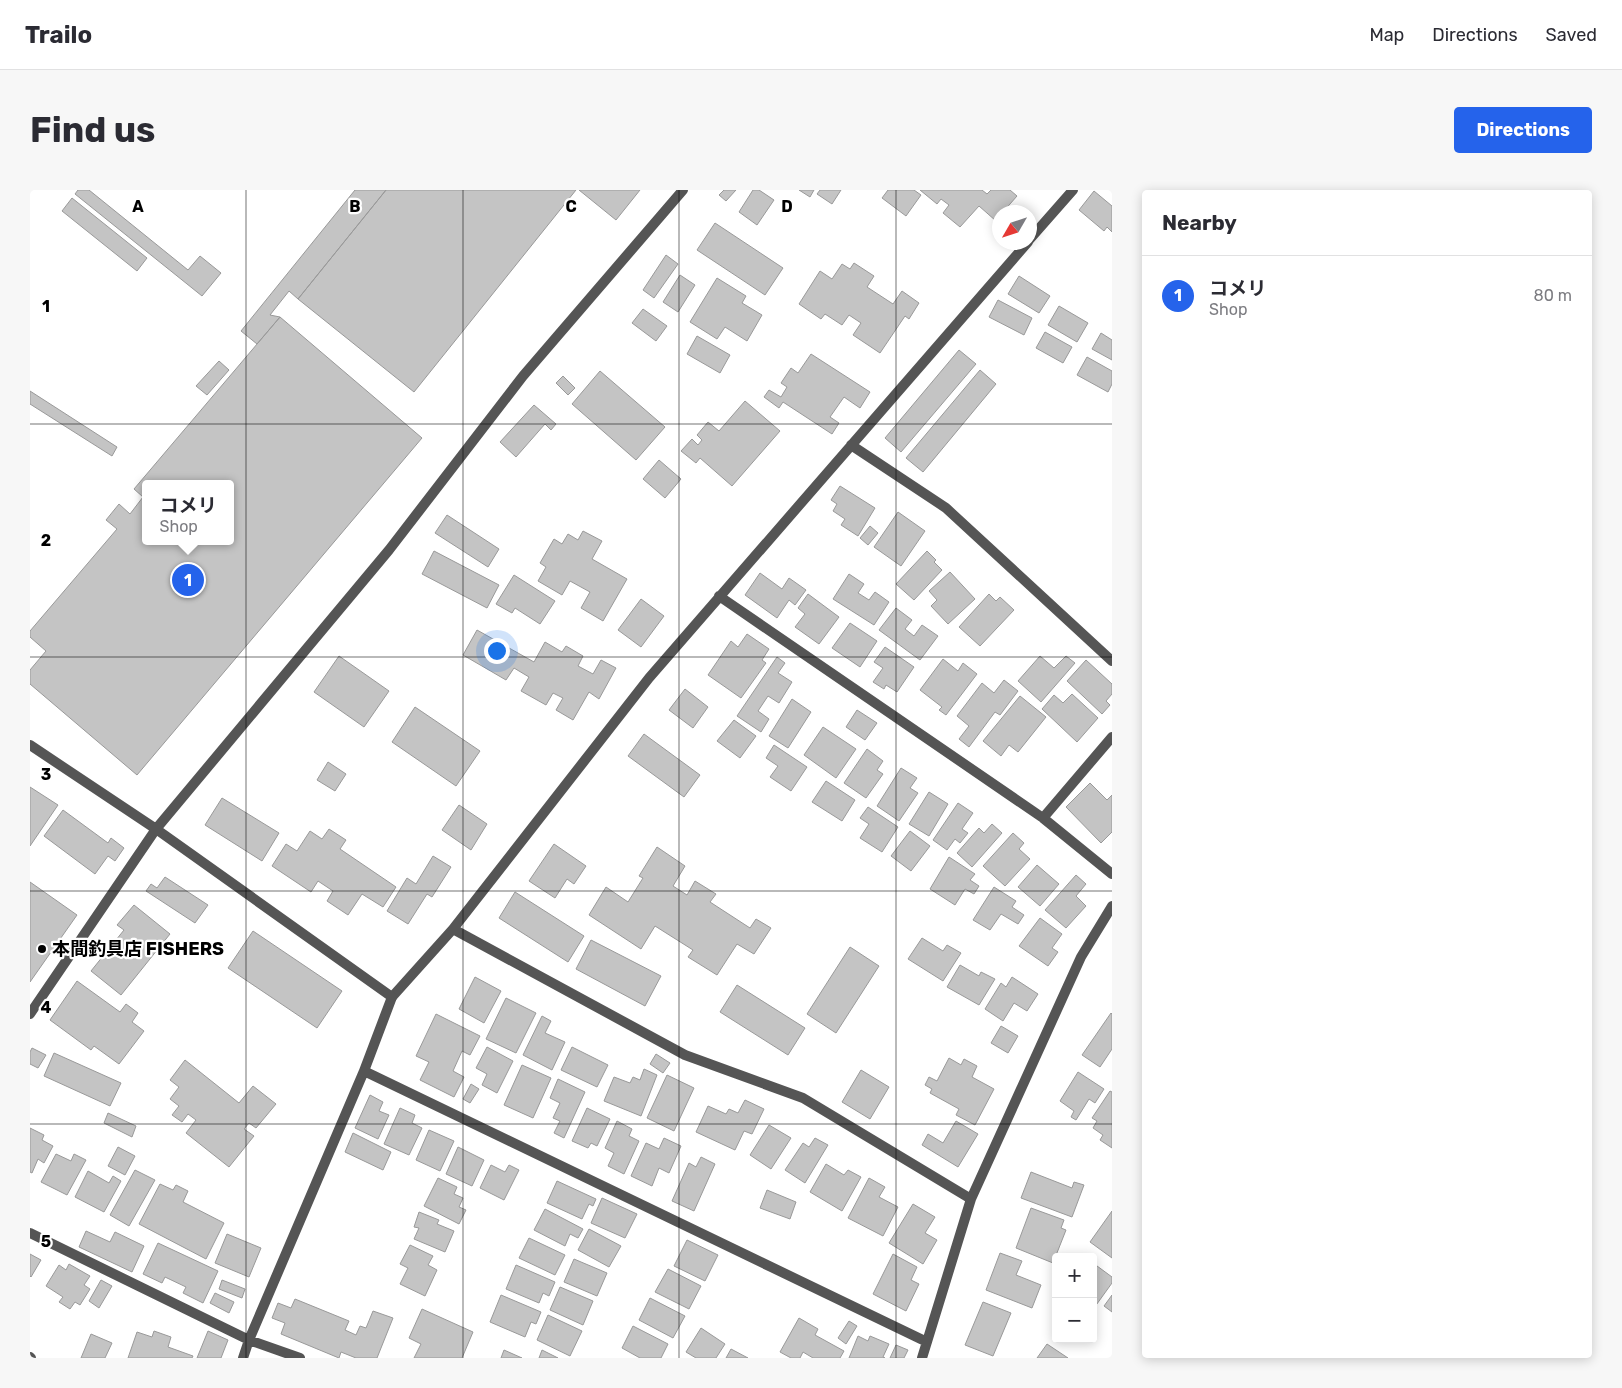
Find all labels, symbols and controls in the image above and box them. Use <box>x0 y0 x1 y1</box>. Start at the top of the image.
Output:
text: Trailo <box>25 21 92 49</box>
text: Map <box>1369 24 1404 46</box>
text: Directions <box>1432 24 1518 46</box>
text: Saved <box>1546 24 1597 46</box>
button: Directions <box>1454 107 1592 153</box>
text: Find us <box>30 109 155 151</box>
text: A <box>132 197 144 216</box>
text: B <box>349 197 361 216</box>
text: C <box>565 197 577 216</box>
text: D <box>781 197 793 216</box>
north arrow <box>992 205 1037 250</box>
text: Nearby <box>1162 210 1237 235</box>
text: コメリ <box>1209 277 1266 300</box>
text: 1 <box>1174 286 1182 305</box>
text: 80 m <box>1534 286 1572 305</box>
text: 1 <box>42 297 50 316</box>
text: Shop <box>1209 300 1247 319</box>
popup <box>142 480 234 545</box>
text: コメリ <box>159 494 217 517</box>
text: Shop <box>159 517 198 536</box>
text: 2 <box>41 531 51 550</box>
pin: 1 <box>172 561 204 599</box>
your location <box>484 638 510 664</box>
text: 3 <box>41 765 51 784</box>
place label: 本間釣具店 FISHERS <box>52 938 224 960</box>
marker: 本間釣具店 FISHERS <box>36 943 48 955</box>
text: 4 <box>41 998 52 1017</box>
text: 5 <box>41 1232 51 1251</box>
map controls <box>1052 1253 1097 1343</box>
button: + <box>1052 1253 1097 1298</box>
button: − <box>1052 1298 1097 1343</box>

